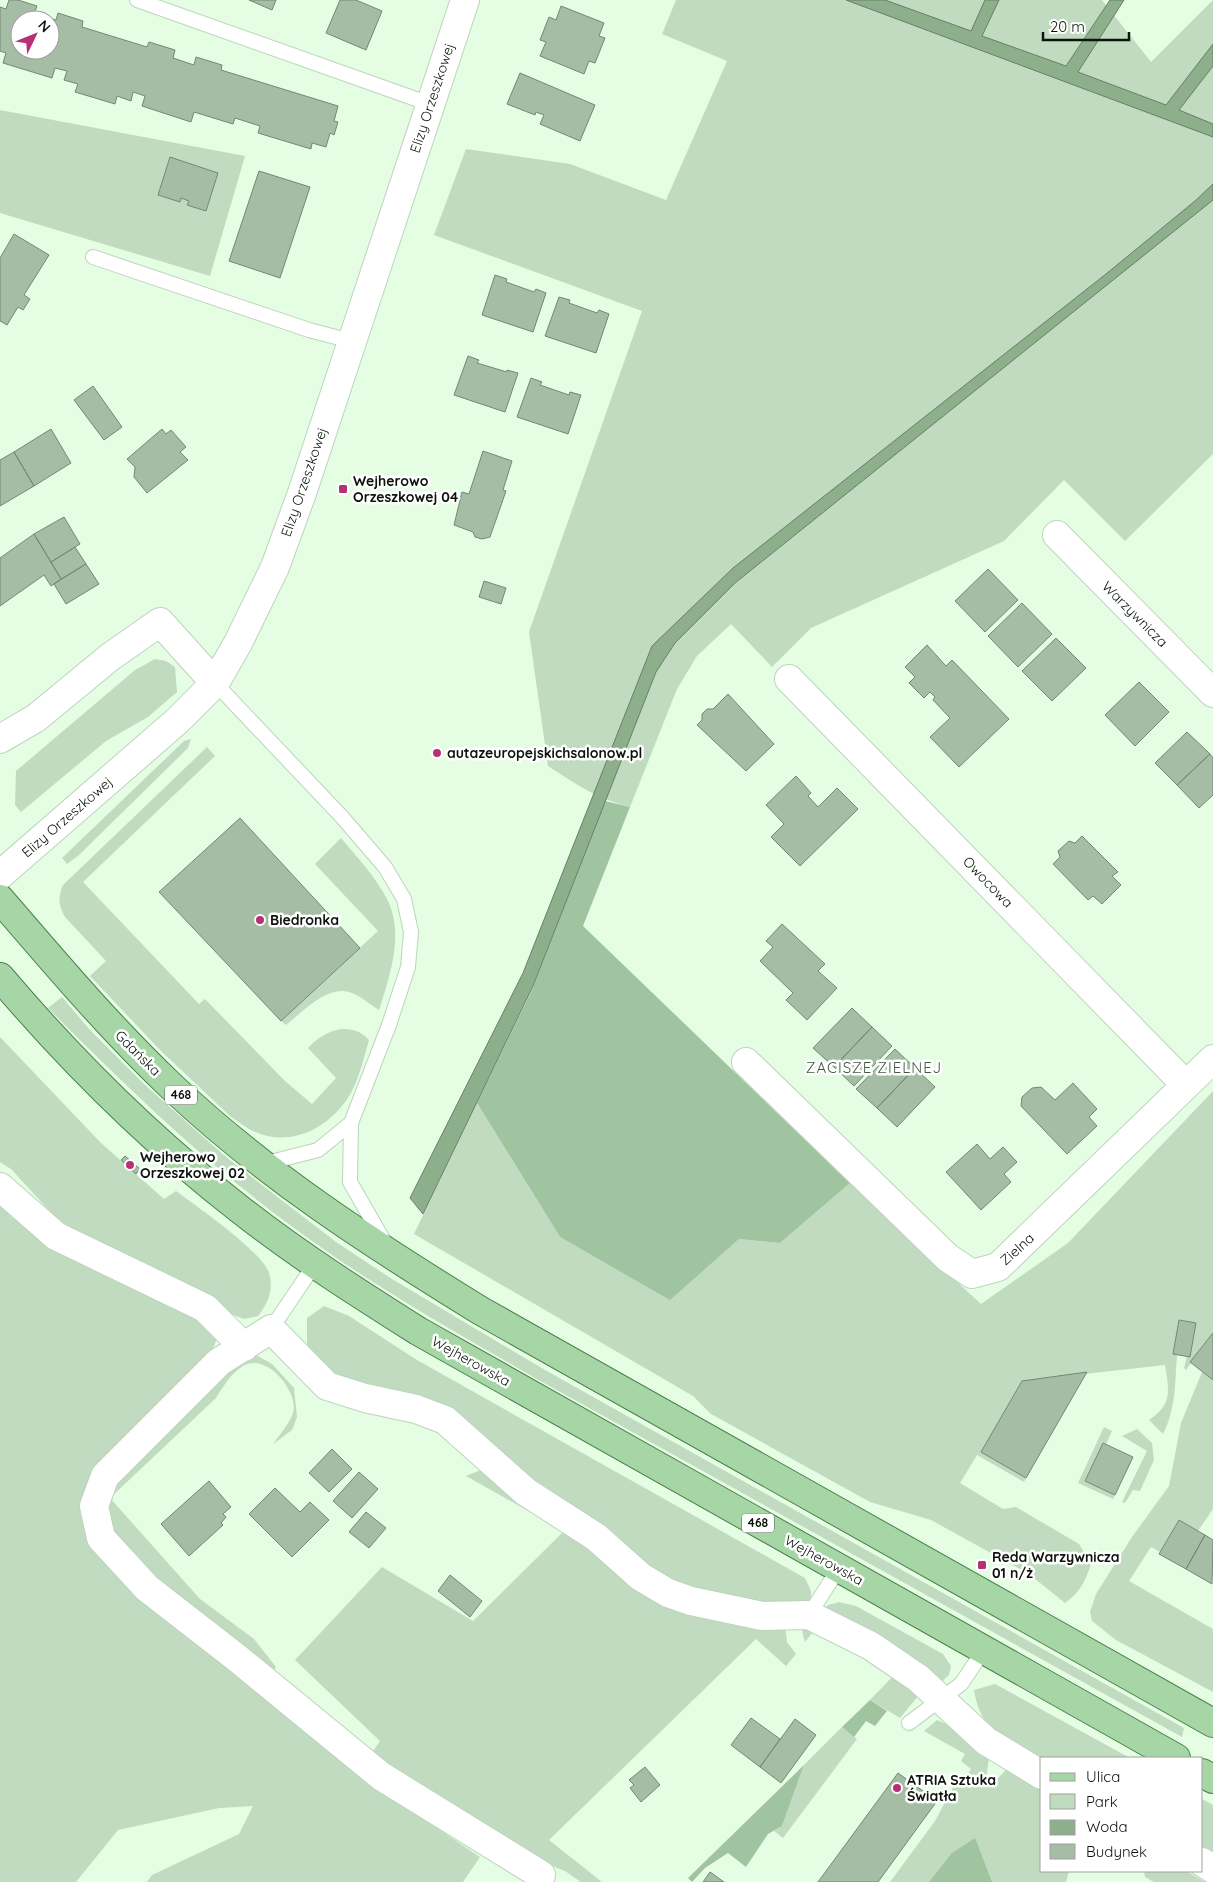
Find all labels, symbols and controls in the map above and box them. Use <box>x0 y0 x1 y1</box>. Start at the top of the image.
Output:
north arrow <box>10 10 60 60</box>
scale bar <box>1043 10 1129 42</box>
text: N <box>34 16 55 36</box>
text: 20 m <box>1050 17 1085 36</box>
street label: Elizy Orzeszkowej <box>406 41 458 155</box>
street label: Elizy Orzeszkowej <box>277 425 331 539</box>
place label: Wejherowo Orzeszkowej 04 <box>353 472 458 506</box>
marker: Wejherowo Orzeszkowej 04 <box>337 483 349 495</box>
street label: Warzywnicza <box>1098 577 1172 651</box>
place label: autazeuropejskichsalonow.pl <box>447 744 642 762</box>
marker: autazeuropejskichsalonow.pl <box>431 747 443 759</box>
street label: Elizy Orzeszkowej <box>18 773 116 861</box>
street label: Owocowa <box>959 853 1017 911</box>
place label: Biedronka <box>270 911 339 929</box>
marker: Biedronka <box>254 914 266 926</box>
street label: Gdańska <box>111 1026 165 1080</box>
district label: ZACISZE ZIELNEJ <box>806 1058 942 1077</box>
road number: 468 <box>165 1086 197 1104</box>
place label: Wejherowo Orzeszkowej 02 <box>140 1148 245 1182</box>
marker: Wejherowo Orzeszkowej 02 <box>124 1159 136 1171</box>
street label: Zielna <box>996 1229 1038 1269</box>
street label: Wejherowska <box>428 1332 514 1390</box>
road number: 468 <box>742 1514 774 1532</box>
street label: Wejherowska <box>781 1531 867 1589</box>
place label: Reda Warzywnicza 01 n/ż <box>992 1548 1120 1582</box>
marker: Reda Warzywnicza 01 n/ż <box>976 1559 988 1571</box>
legend <box>1040 1757 1203 1872</box>
text: Ulica <box>1086 1767 1120 1786</box>
place label: ATRIA Sztuka Światła <box>907 1771 996 1805</box>
marker: ATRIA Sztuka Światła <box>891 1782 903 1794</box>
text: Park <box>1086 1792 1118 1811</box>
text: Woda <box>1086 1817 1128 1836</box>
text: Budynek <box>1086 1842 1147 1861</box>

